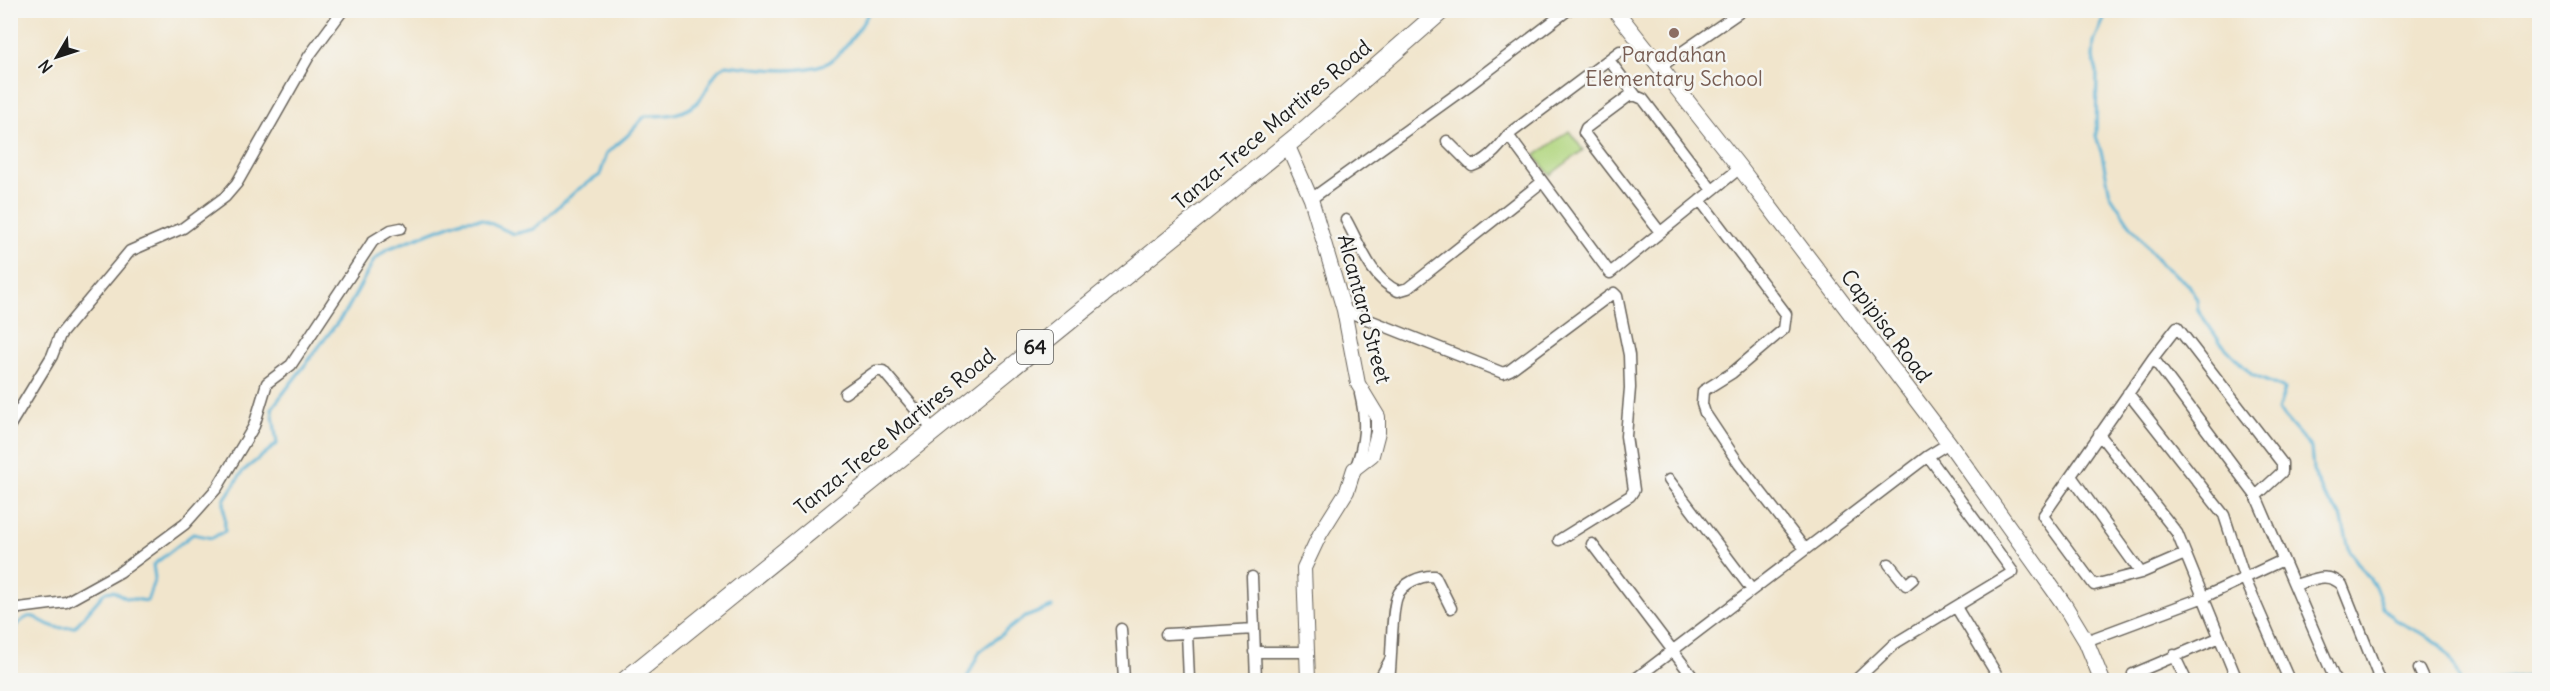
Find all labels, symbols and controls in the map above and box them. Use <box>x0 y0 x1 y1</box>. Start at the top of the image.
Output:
marker: Paradahan Elementary School <box>1667 26 1681 40</box>
north arrow <box>27 27 87 87</box>
street label: Tanza-Trece Martires Road <box>1167 34 1376 216</box>
place label: Paradahan Elementary School <box>1585 41 1763 92</box>
text: N <box>34 56 57 77</box>
street label: Alcantara Street <box>1332 231 1397 386</box>
street label: Capipisa Road <box>1835 264 1938 388</box>
road number: 64 <box>1017 330 1053 364</box>
street label: Tanza-Trece Martires Road <box>789 342 1001 521</box>

